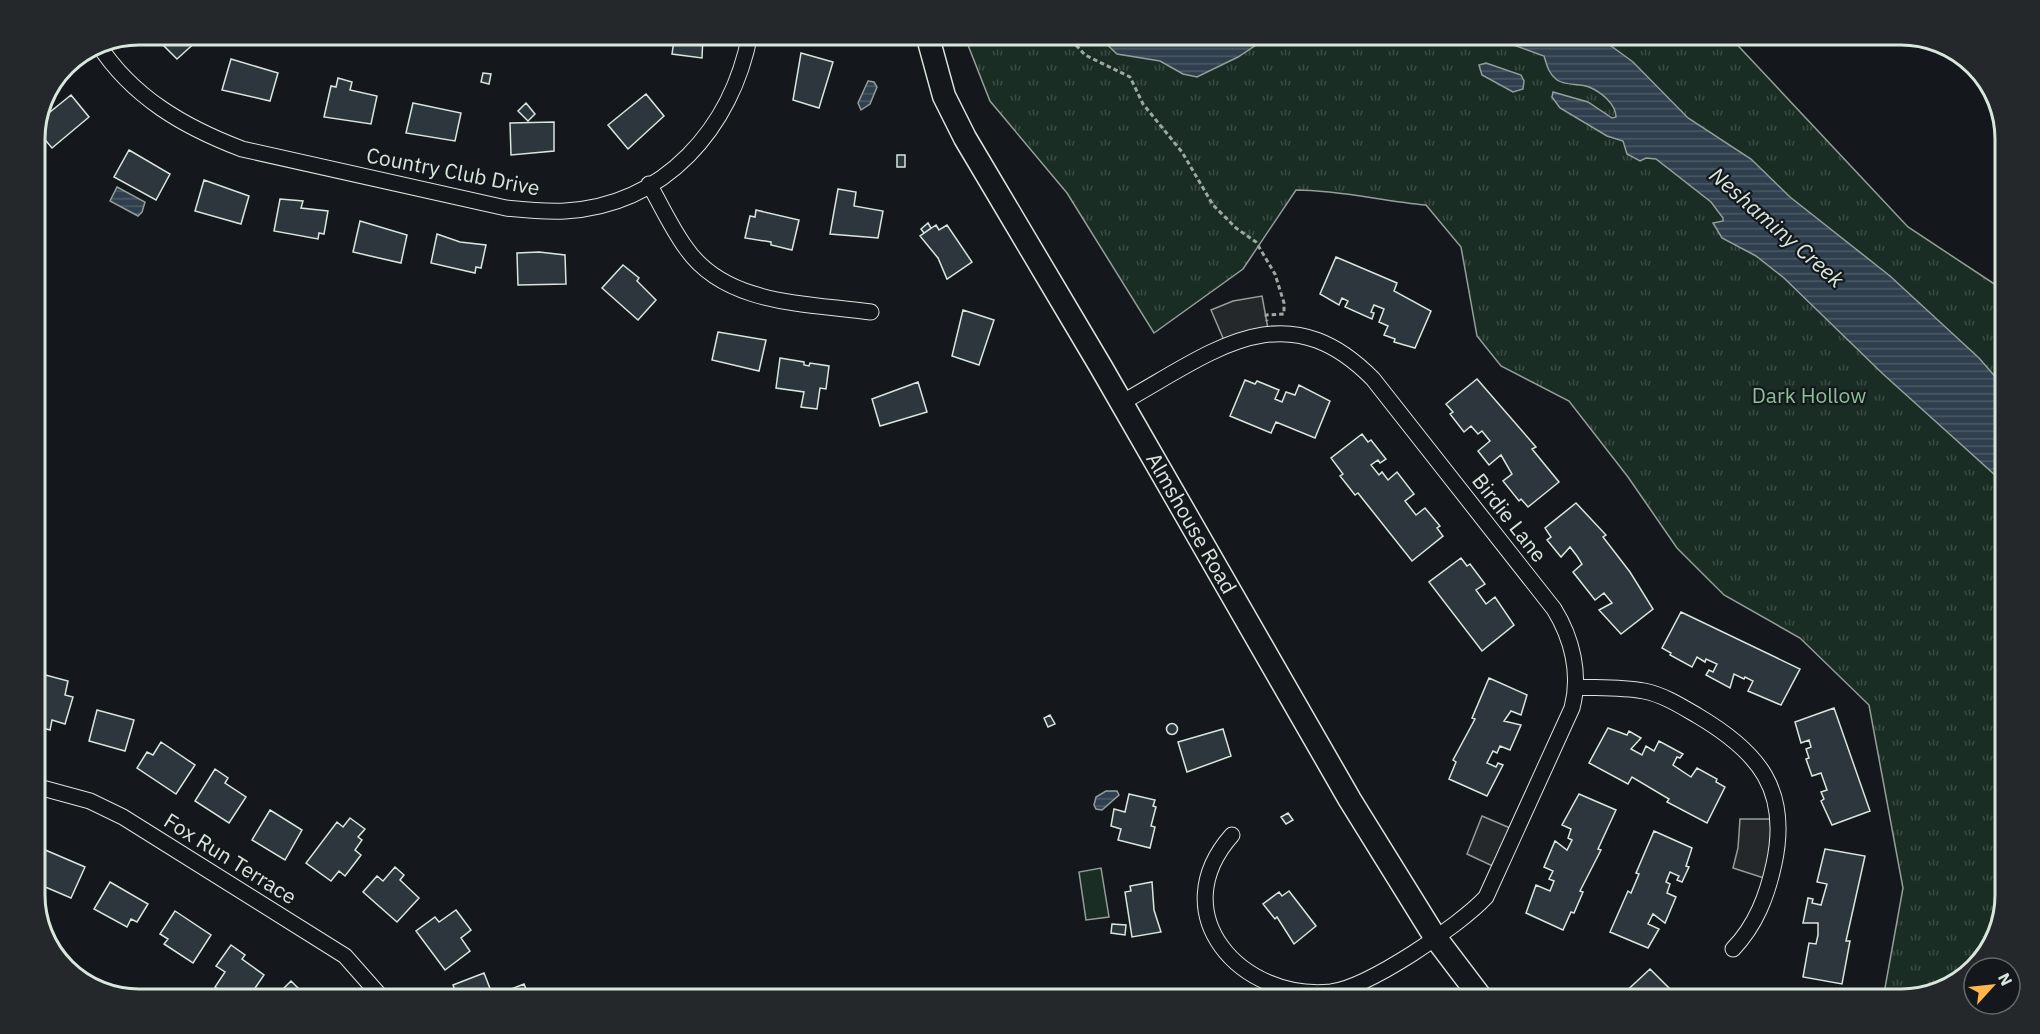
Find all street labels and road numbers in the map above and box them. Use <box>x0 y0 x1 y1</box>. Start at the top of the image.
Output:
street label: Country Club Drive <box>364 140 542 202</box>
street label: Almshouse Road <box>1140 447 1243 599</box>
street label: Birdie Lane <box>1466 467 1553 568</box>
street label: Fox Run Terrace <box>159 806 302 910</box>

